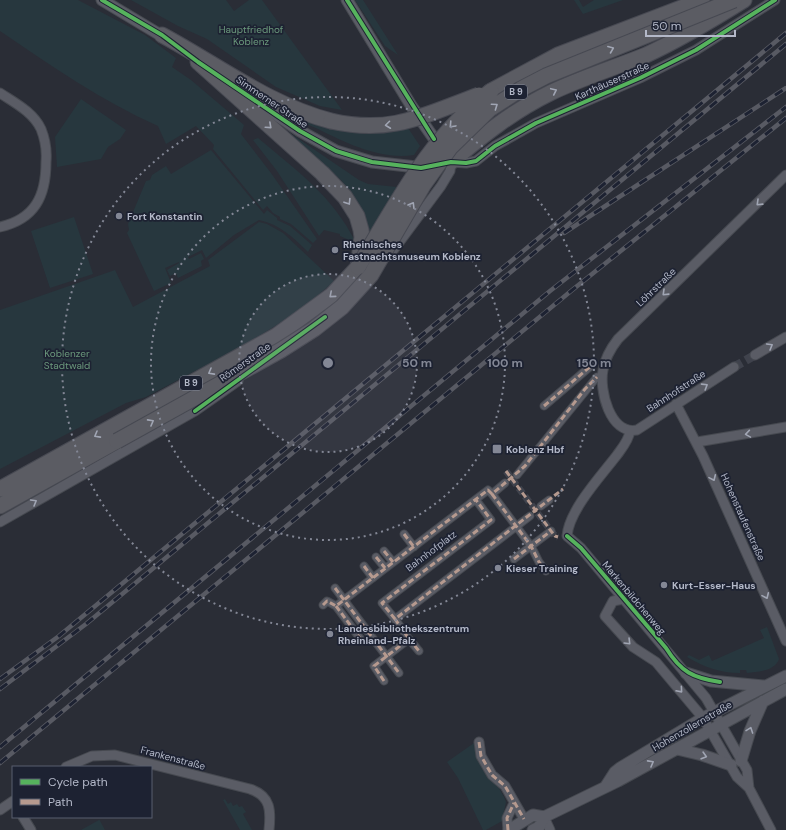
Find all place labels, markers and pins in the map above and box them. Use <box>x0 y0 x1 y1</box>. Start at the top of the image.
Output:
place label: Fort Konstantin <box>127 210 202 223</box>
marker: Fort Konstantin <box>114 211 124 221</box>
place label: Rheinisches Fastnachtsmuseum Koblenz <box>343 238 481 263</box>
marker: Rheinisches Fastnachtsmuseum Koblenz <box>330 245 340 255</box>
centre of rings <box>321 356 335 370</box>
marker: Koblenz Hbf <box>491 443 503 455</box>
place label: Koblenz Hbf <box>506 443 565 456</box>
place label: Kieser Training <box>506 562 578 575</box>
marker: Kieser Training <box>493 563 503 573</box>
place label: Kurt-Esser-Haus <box>672 579 756 592</box>
marker: Kurt-Esser-Haus <box>659 580 669 590</box>
place label: Landesbibliothekszentrum Rheinland-Pfalz <box>338 622 469 647</box>
marker: Landesbibliothekszentrum Rheinland-Pfalz <box>325 629 335 639</box>

